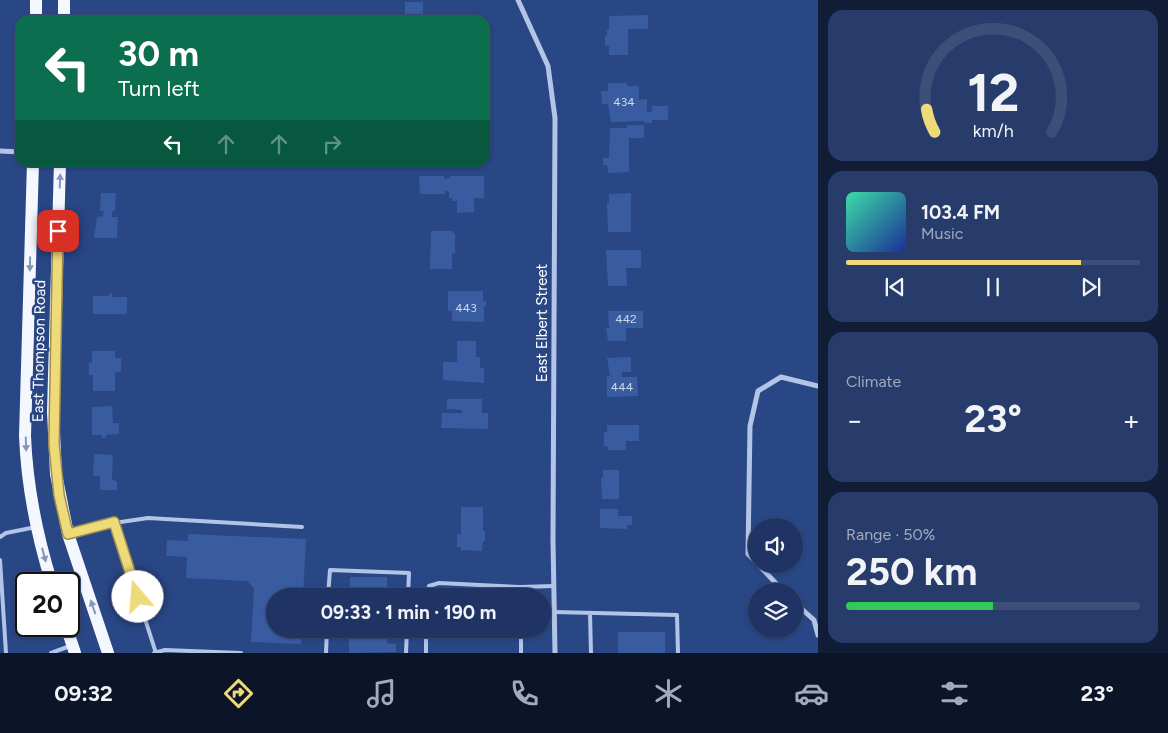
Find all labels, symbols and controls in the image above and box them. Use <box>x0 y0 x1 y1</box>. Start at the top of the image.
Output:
text: 30 m <box>118 33 199 75</box>
icon: left <box>35 35 100 100</box>
text: 12 <box>967 62 1019 124</box>
text: Turn left <box>118 75 200 102</box>
house number: 434 <box>613 95 635 109</box>
text: km/h <box>973 120 1013 141</box>
icon: left <box>159 130 187 158</box>
icon: ahead <box>212 130 240 158</box>
icon: ahead <box>265 130 293 158</box>
icon: right <box>318 130 346 158</box>
one-way arrow <box>56 173 64 189</box>
text: 103.4 FM <box>921 201 1000 224</box>
pin <box>37 210 79 252</box>
icon: arrive <box>44 217 72 245</box>
text: Music <box>921 224 963 243</box>
one-way arrow <box>26 256 34 272</box>
street label: East Elbert Street <box>533 263 551 382</box>
icon: previous <box>881 273 909 301</box>
icon: pause <box>979 273 1007 301</box>
icon: next <box>1077 273 1105 301</box>
street label: East Thompson Road <box>29 280 49 422</box>
house number: 443 <box>455 301 477 315</box>
house number: 442 <box>615 312 637 326</box>
text: Climate <box>846 372 901 391</box>
house number: 444 <box>611 380 634 394</box>
text: 23° <box>964 396 1022 442</box>
text: − <box>846 403 863 437</box>
text: + <box>1123 403 1140 437</box>
one-way arrow <box>22 436 30 452</box>
map controls <box>748 518 803 638</box>
button: sound <box>748 518 803 573</box>
text: Range · 50% <box>846 525 935 544</box>
one-way arrow <box>40 548 48 563</box>
text: 250 km <box>846 549 977 595</box>
position arrow <box>111 570 163 622</box>
speed limit sign: 20 <box>15 572 80 637</box>
button: layers <box>748 583 803 638</box>
one-way arrow <box>88 599 96 614</box>
text: 09:33 · 1 min · 190 m <box>321 601 496 624</box>
icon: directions <box>221 676 256 711</box>
icon: music <box>364 676 399 711</box>
icon: phone <box>507 676 542 711</box>
icon: climate <box>651 676 686 711</box>
icon: car <box>794 676 829 711</box>
icon: filters <box>937 676 972 711</box>
text: 09:32 <box>54 680 113 707</box>
text: 23° <box>1080 680 1114 707</box>

